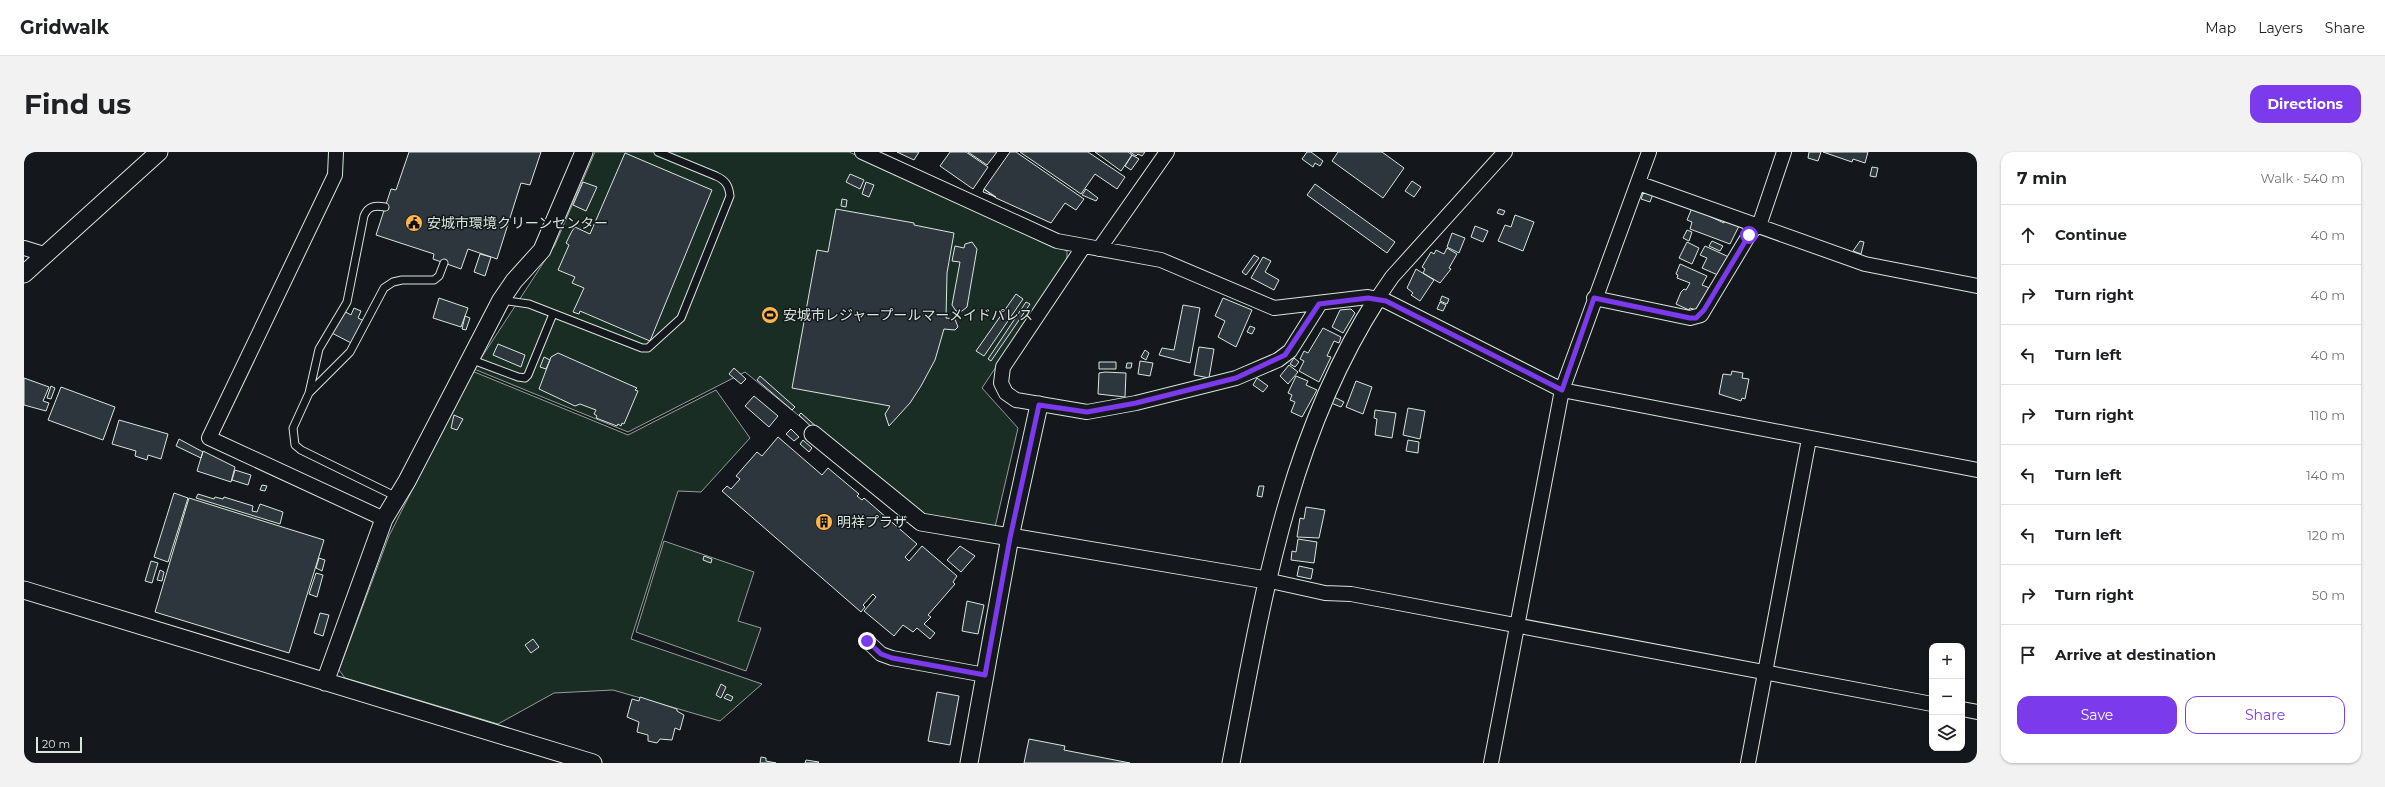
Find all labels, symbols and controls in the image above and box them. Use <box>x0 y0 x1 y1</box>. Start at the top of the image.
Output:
text: Gridwalk <box>20 16 109 39</box>
text: Map <box>2205 19 2236 37</box>
text: Layers <box>2258 19 2303 37</box>
text: Share <box>2325 19 2365 37</box>
button: Directions <box>2250 85 2361 123</box>
text: Find us <box>24 87 131 121</box>
text: 7 min <box>2017 168 2067 188</box>
text: Walk · 540 m <box>2260 170 2345 186</box>
public building icon: 安城市環境クリーンセンター <box>404 213 424 233</box>
place label: 安城市環境クリーンセンター <box>427 214 608 232</box>
icon: ahead <box>2017 224 2039 246</box>
text: Continue <box>2055 225 2127 244</box>
route start <box>1740 226 1758 244</box>
text: 40 m <box>2311 227 2345 243</box>
icon: right <box>2017 284 2039 306</box>
text: Turn right <box>2055 285 2134 304</box>
text: 40 m <box>2311 287 2345 303</box>
sports icon: 安城市レジャープールマーメイドパレス <box>760 305 780 325</box>
place label: 安城市レジャープールマーメイドパレス <box>783 306 1033 324</box>
icon: left <box>2017 344 2039 366</box>
text: Turn left <box>2055 345 2122 364</box>
text: 40 m <box>2311 347 2345 363</box>
icon: right <box>2017 404 2039 426</box>
text: Turn right <box>2055 405 2134 424</box>
text: 110 m <box>2310 407 2345 423</box>
icon: left <box>2017 464 2039 486</box>
text: Turn left <box>2055 465 2122 484</box>
text: 140 m <box>2306 467 2345 483</box>
building icon: 明祥プラザ <box>814 512 834 532</box>
place label: 明祥プラザ <box>837 513 907 531</box>
icon: left <box>2017 524 2039 546</box>
text: Turn left <box>2055 525 2122 544</box>
text: 120 m <box>2307 527 2345 543</box>
icon: right <box>2017 584 2039 606</box>
text: Turn right <box>2055 585 2134 604</box>
text: 50 m <box>2312 587 2345 603</box>
route end <box>858 632 876 650</box>
map controls <box>1929 643 1965 751</box>
button: + <box>1929 643 1965 679</box>
icon: arrive <box>2017 644 2039 666</box>
text: Arrive at destination <box>2055 645 2216 664</box>
button: − <box>1929 679 1965 715</box>
button: Save <box>2017 696 2177 734</box>
button: Share <box>2185 696 2345 734</box>
button: layers <box>1929 715 1965 751</box>
scale bar <box>36 735 82 754</box>
text: 20 m <box>42 737 70 751</box>

